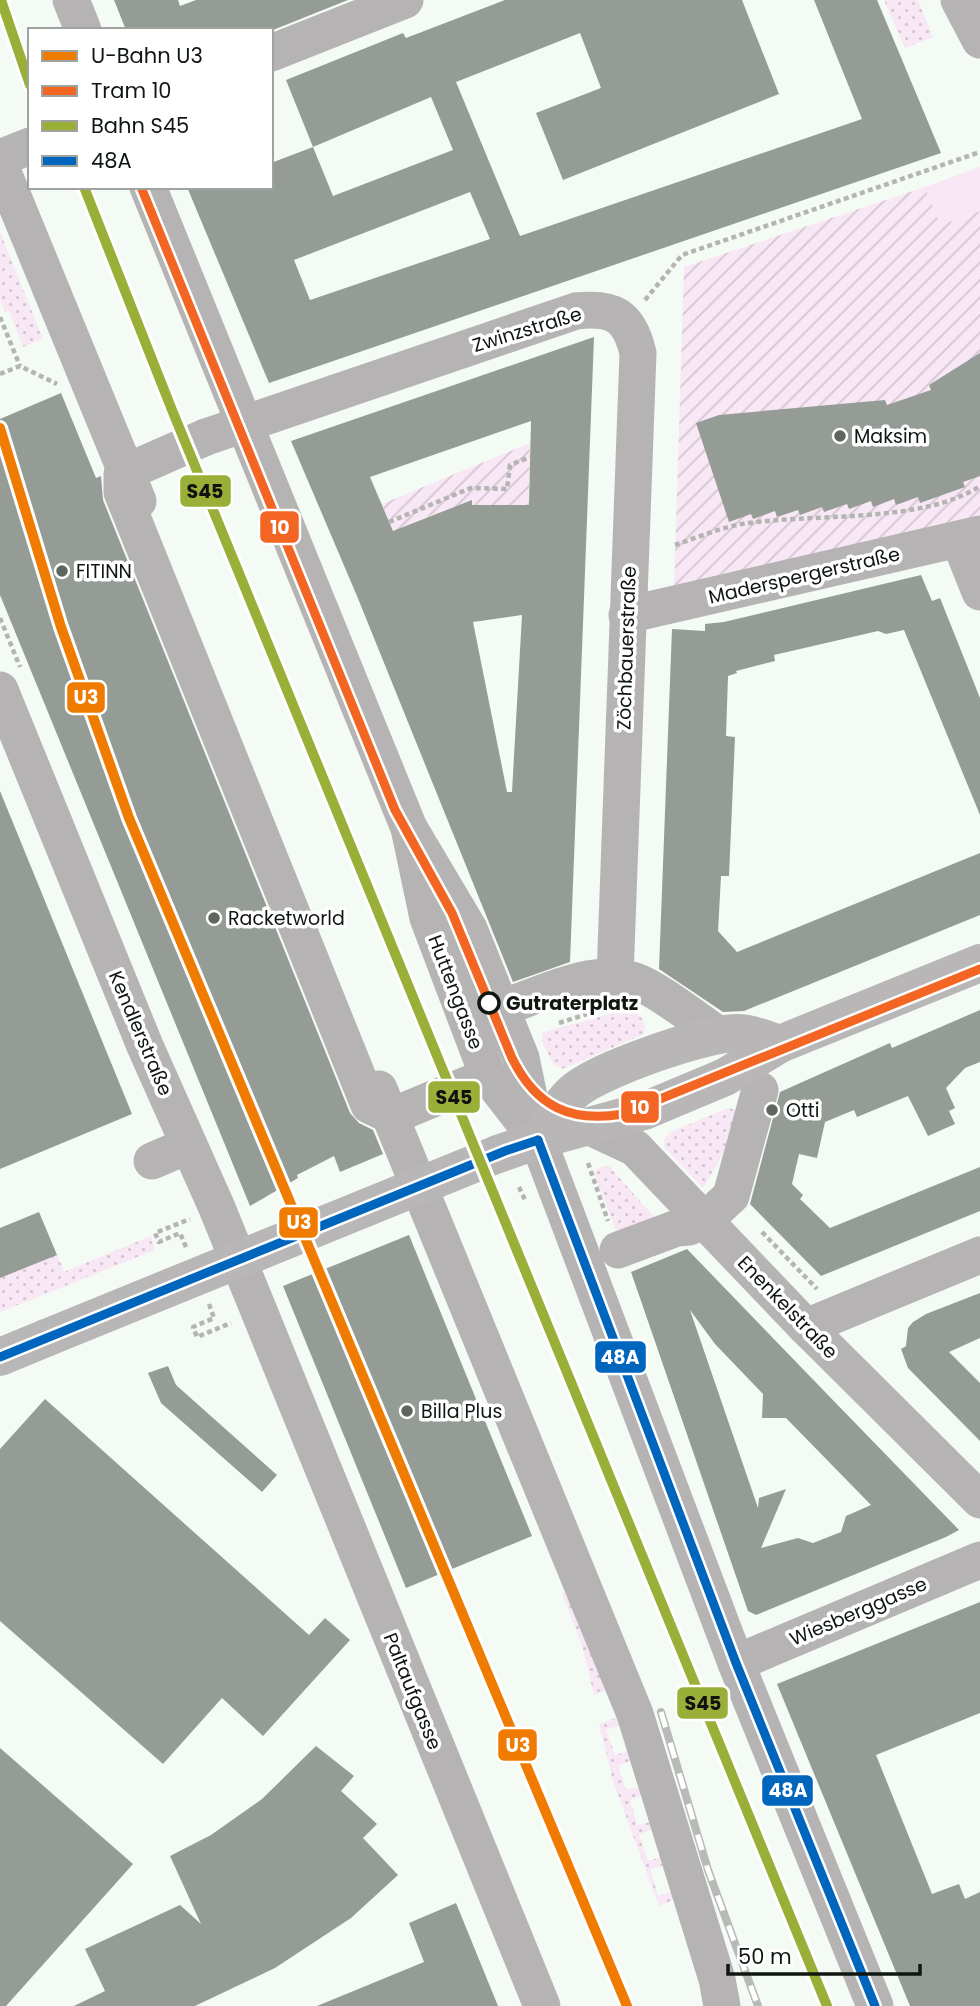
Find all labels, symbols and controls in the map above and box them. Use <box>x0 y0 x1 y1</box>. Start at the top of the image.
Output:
legend <box>28 28 273 189</box>
text: U-Bahn U3 <box>91 41 203 70</box>
text: Tram 10 <box>91 76 172 105</box>
text: Bahn S45 <box>91 111 189 140</box>
text: 48A <box>91 146 132 175</box>
street label: Zwinzstraße <box>469 300 585 359</box>
place label: Maksim <box>854 423 927 450</box>
marker: Maksim <box>832 428 848 444</box>
line badge: S45 <box>179 474 232 508</box>
text: S45 <box>187 478 223 505</box>
line badge: 10 <box>259 510 300 544</box>
text: 10 <box>270 514 290 541</box>
street label: Maderspergerstraße <box>706 540 903 611</box>
place label: FITINN <box>76 558 132 585</box>
marker: FITINN <box>54 563 70 579</box>
street label: Zöchbauerstraße <box>610 565 643 731</box>
line badge: U3 <box>66 681 106 714</box>
text: U3 <box>74 684 98 711</box>
place label: Racketworld <box>228 905 345 932</box>
marker: Racketworld <box>206 910 222 926</box>
street label: Huttengasse <box>421 931 490 1053</box>
street label: Kendlerstraße <box>102 967 179 1100</box>
place label: Gutraterplatz <box>506 990 638 1017</box>
marker: Gutraterplatz <box>478 992 500 1014</box>
line badge: S45 <box>427 1080 481 1114</box>
text: S45 <box>436 1084 472 1111</box>
line badge: 10 <box>620 1090 660 1124</box>
text: 10 <box>630 1094 650 1121</box>
place label: Otti <box>786 1097 819 1124</box>
marker: Otti <box>764 1102 780 1118</box>
line badge: U3 <box>278 1206 319 1239</box>
text: U3 <box>287 1209 311 1236</box>
street label: Enenkelstraße <box>732 1250 844 1365</box>
line badge: 48A <box>594 1340 647 1374</box>
text: 48A <box>600 1344 640 1371</box>
place label: Billa Plus <box>421 1398 502 1425</box>
marker: Billa Plus <box>399 1403 415 1419</box>
street label: Wiesberggasse <box>785 1570 931 1653</box>
street label: Paltaufgasse <box>377 1629 448 1754</box>
line badge: S45 <box>676 1686 729 1720</box>
text: S45 <box>685 1690 721 1717</box>
line badge: U3 <box>497 1728 538 1762</box>
text: U3 <box>506 1732 530 1759</box>
line badge: 48A <box>761 1774 814 1807</box>
text: 48A <box>768 1777 808 1804</box>
scale bar <box>728 1932 920 1976</box>
text: 50 m <box>738 1942 792 1971</box>

